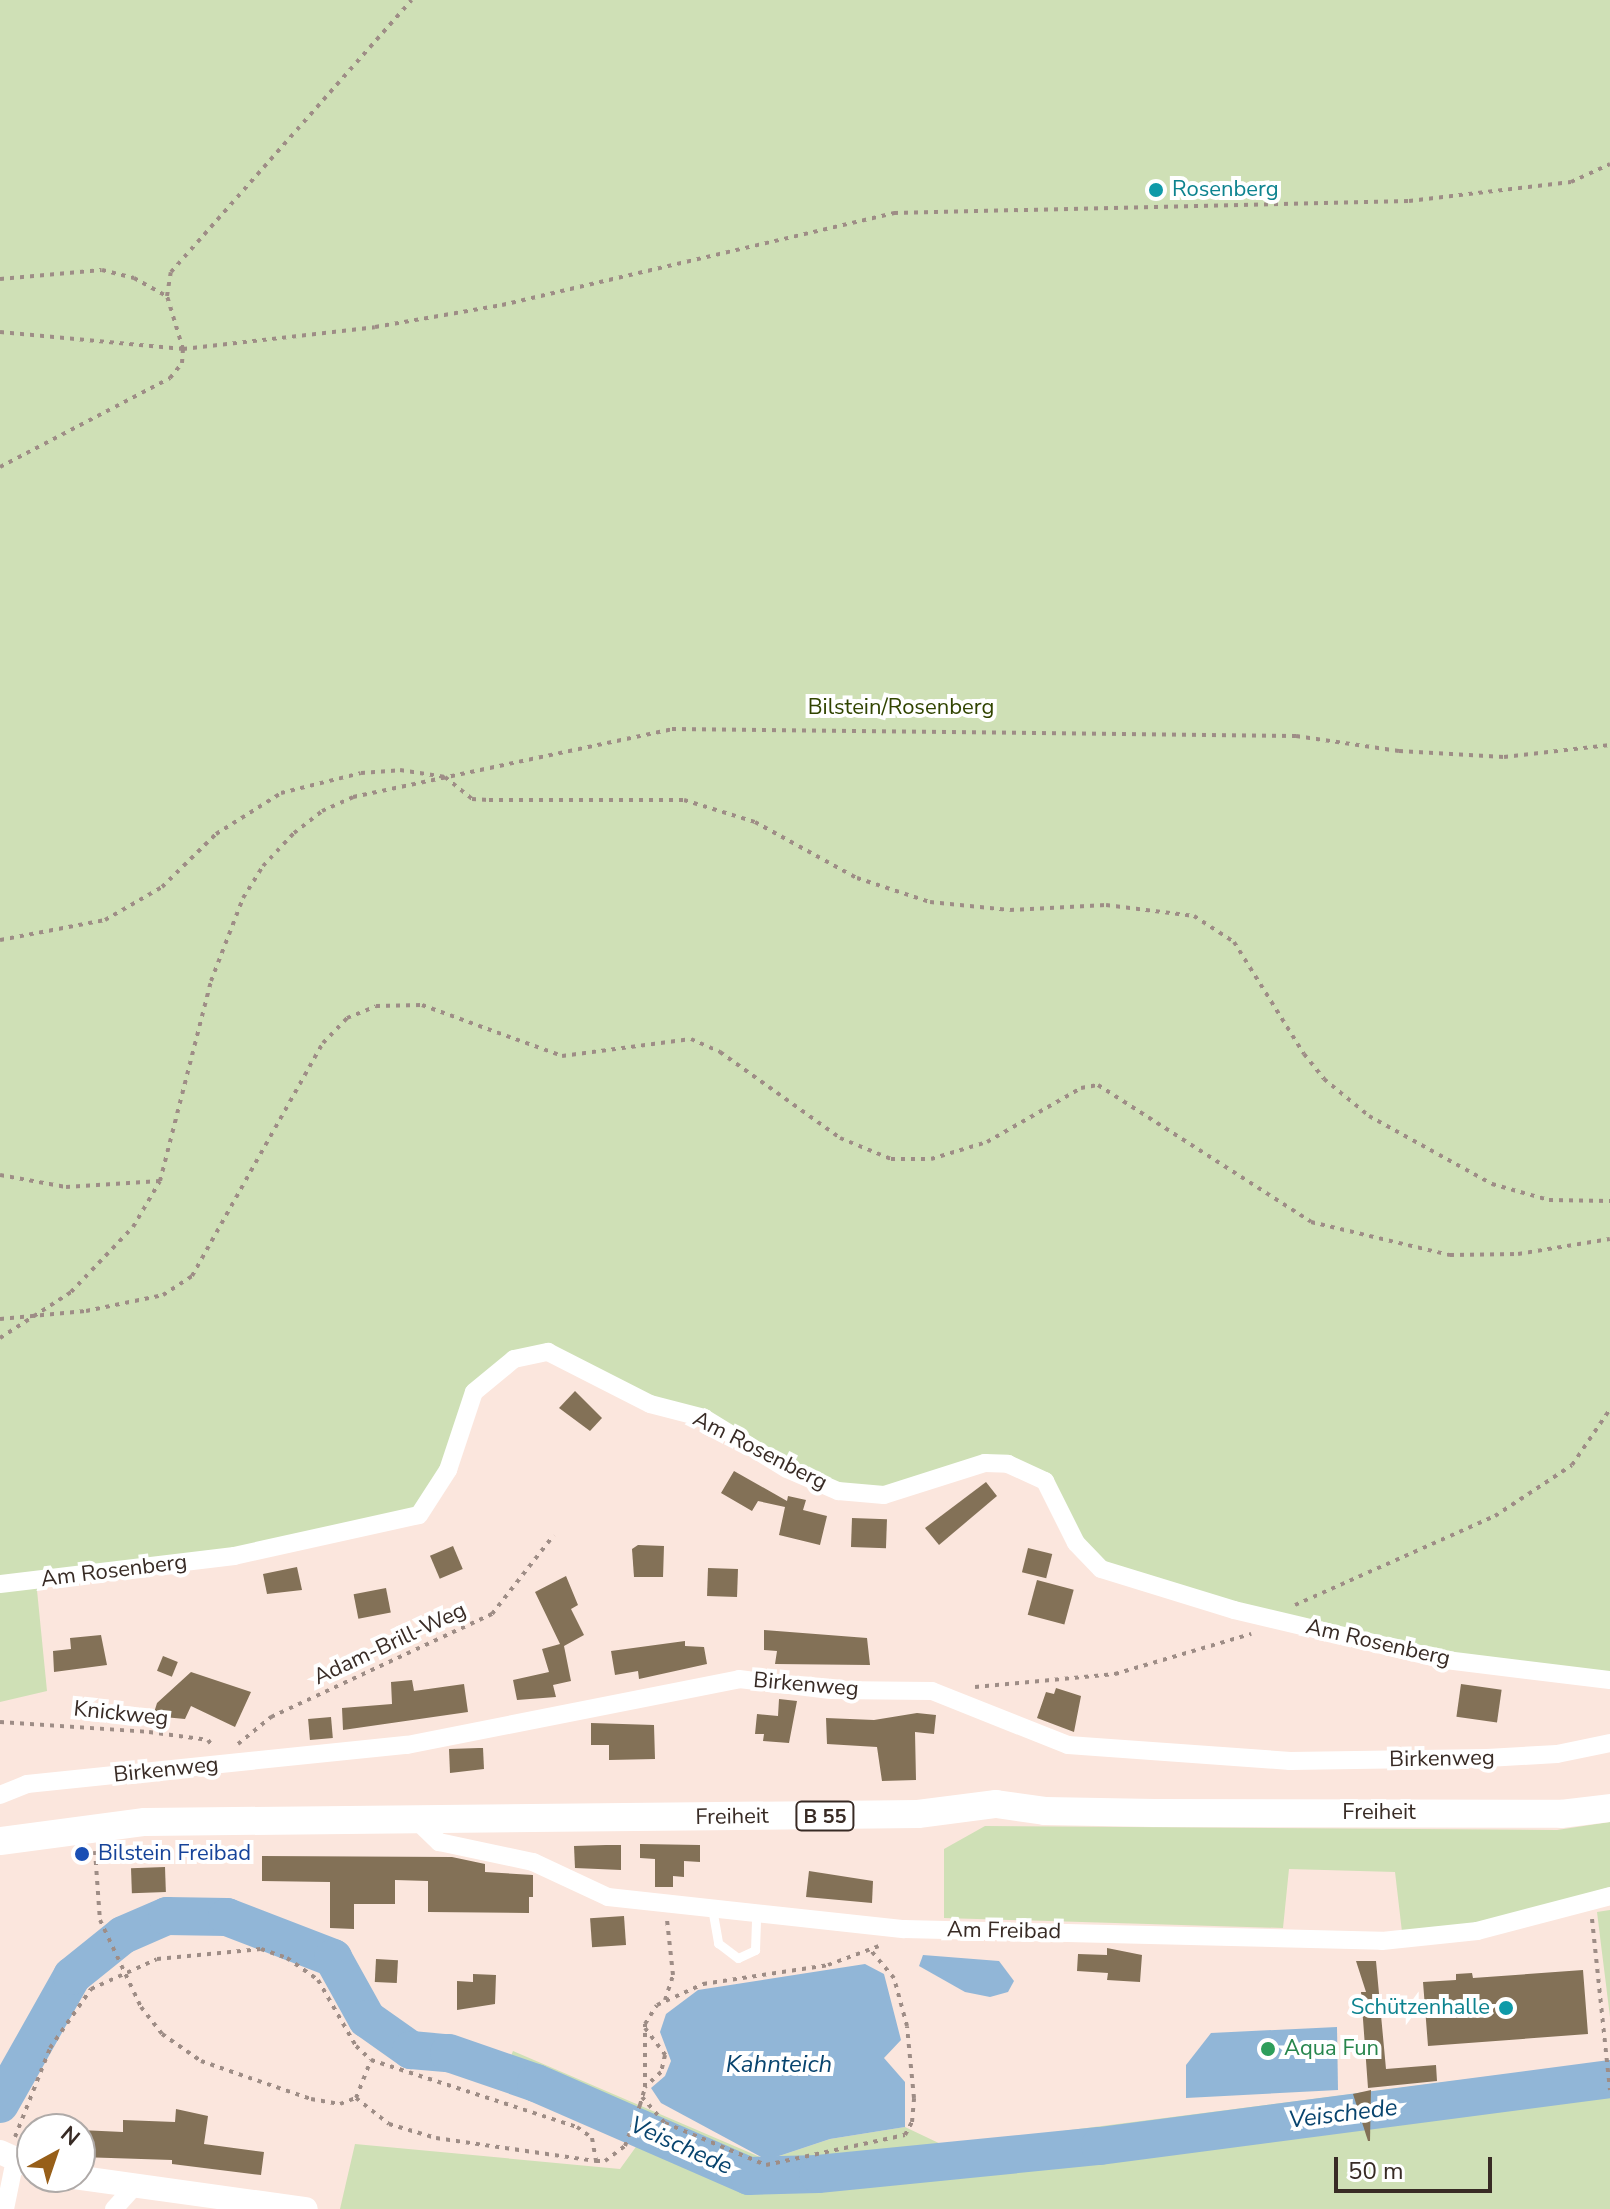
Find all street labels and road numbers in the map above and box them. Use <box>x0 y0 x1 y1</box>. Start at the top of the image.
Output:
street label: Am Rosenberg <box>688 1406 832 1496</box>
street label: Am Rosenberg <box>39 1549 189 1593</box>
street label: Adam-Brill-Weg <box>310 1597 470 1691</box>
street label: Am Rosenberg <box>1303 1614 1453 1672</box>
street label: Birkenweg <box>752 1667 860 1703</box>
street label: Knickweg <box>72 1696 170 1732</box>
street label: Birkenweg <box>1389 1745 1495 1773</box>
street label: Birkenweg <box>112 1751 220 1789</box>
road number: B 55 <box>795 1800 855 1832</box>
street label: Freiheit <box>1342 1800 1416 1826</box>
street label: Freiheit <box>695 1803 769 1831</box>
street label: Am Freibad <box>947 1917 1061 1945</box>

